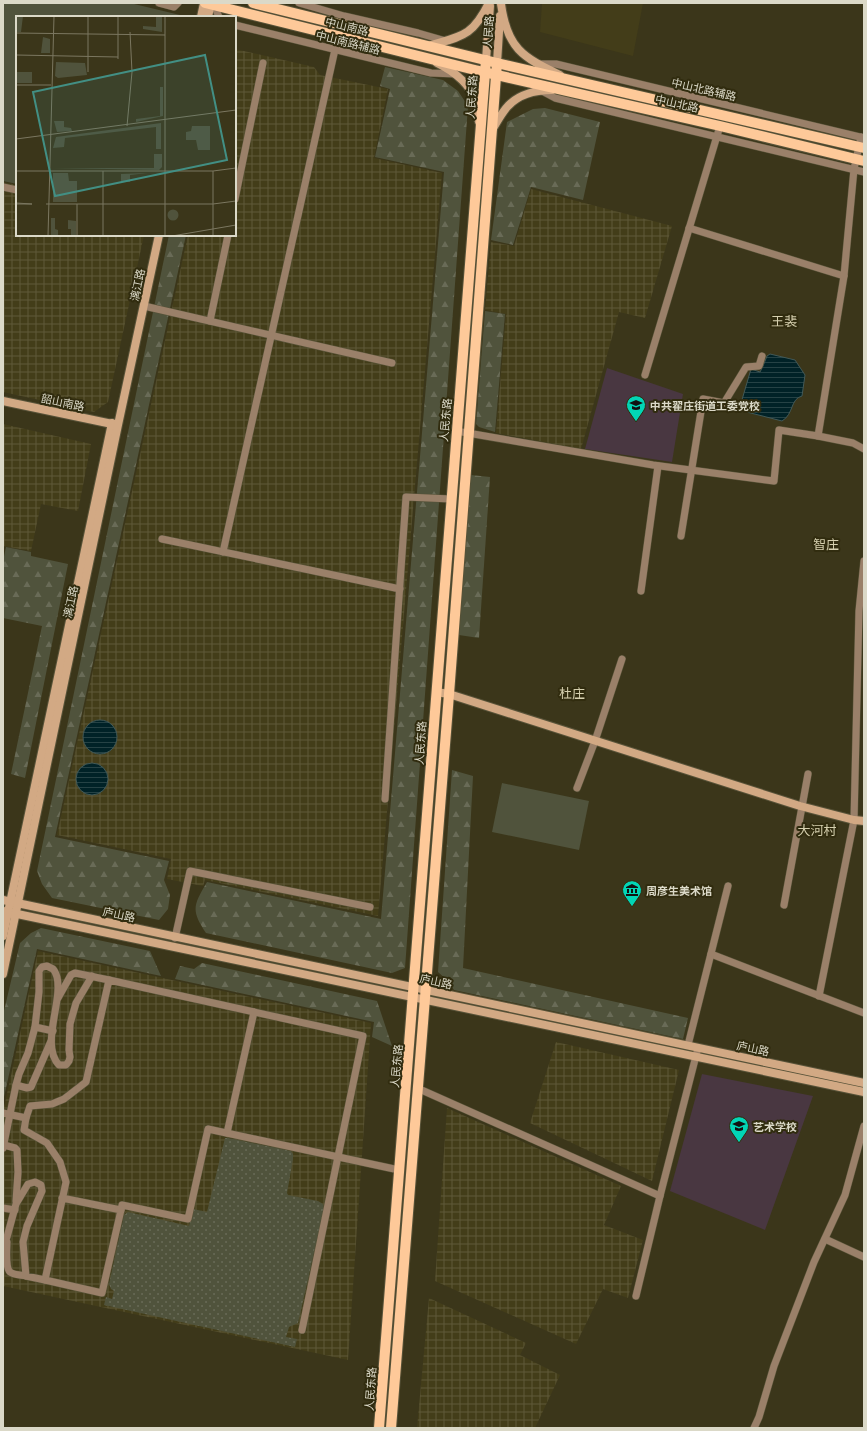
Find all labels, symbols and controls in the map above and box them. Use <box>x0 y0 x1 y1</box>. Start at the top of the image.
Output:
street label: 中山南路 <box>324 13 370 39</box>
street label: 人民路 <box>479 15 497 49</box>
inset map <box>16 16 236 236</box>
street label: 中山南路辅路 <box>314 27 382 57</box>
street label: 人民东路 <box>462 75 480 119</box>
street label: 中山北路辅路 <box>670 75 738 103</box>
street label: 中山北路 <box>654 92 700 114</box>
street label: 漓江路 <box>126 267 148 303</box>
district label: 王裴 <box>771 312 797 330</box>
street label: 韶山南路 <box>40 390 86 414</box>
school or university icon: 中共翟庄街道工委党校 <box>625 394 647 422</box>
street label: 人民东路 <box>436 397 454 443</box>
place label: 中共翟庄街道工委党校 <box>650 398 760 413</box>
district label: 智庄 <box>813 535 839 553</box>
street label: 漓江路 <box>59 584 81 620</box>
district label: 杜庄 <box>559 684 585 702</box>
street label: 人民东路 <box>411 721 429 765</box>
district label: 大河村 <box>797 821 837 839</box>
museum icon: 周彦生美术馆 <box>621 879 643 907</box>
place label: 周彦生美术馆 <box>646 883 712 898</box>
street label: 庐山路 <box>101 903 137 925</box>
street label: 庐山路 <box>418 970 454 992</box>
street label: 庐山路 <box>735 1037 771 1059</box>
street label: 人民东路 <box>387 1043 405 1089</box>
school or university icon: 艺术学校 <box>728 1115 750 1143</box>
place label: 艺术学校 <box>753 1119 797 1134</box>
street label: 人民东路 <box>361 1367 379 1411</box>

